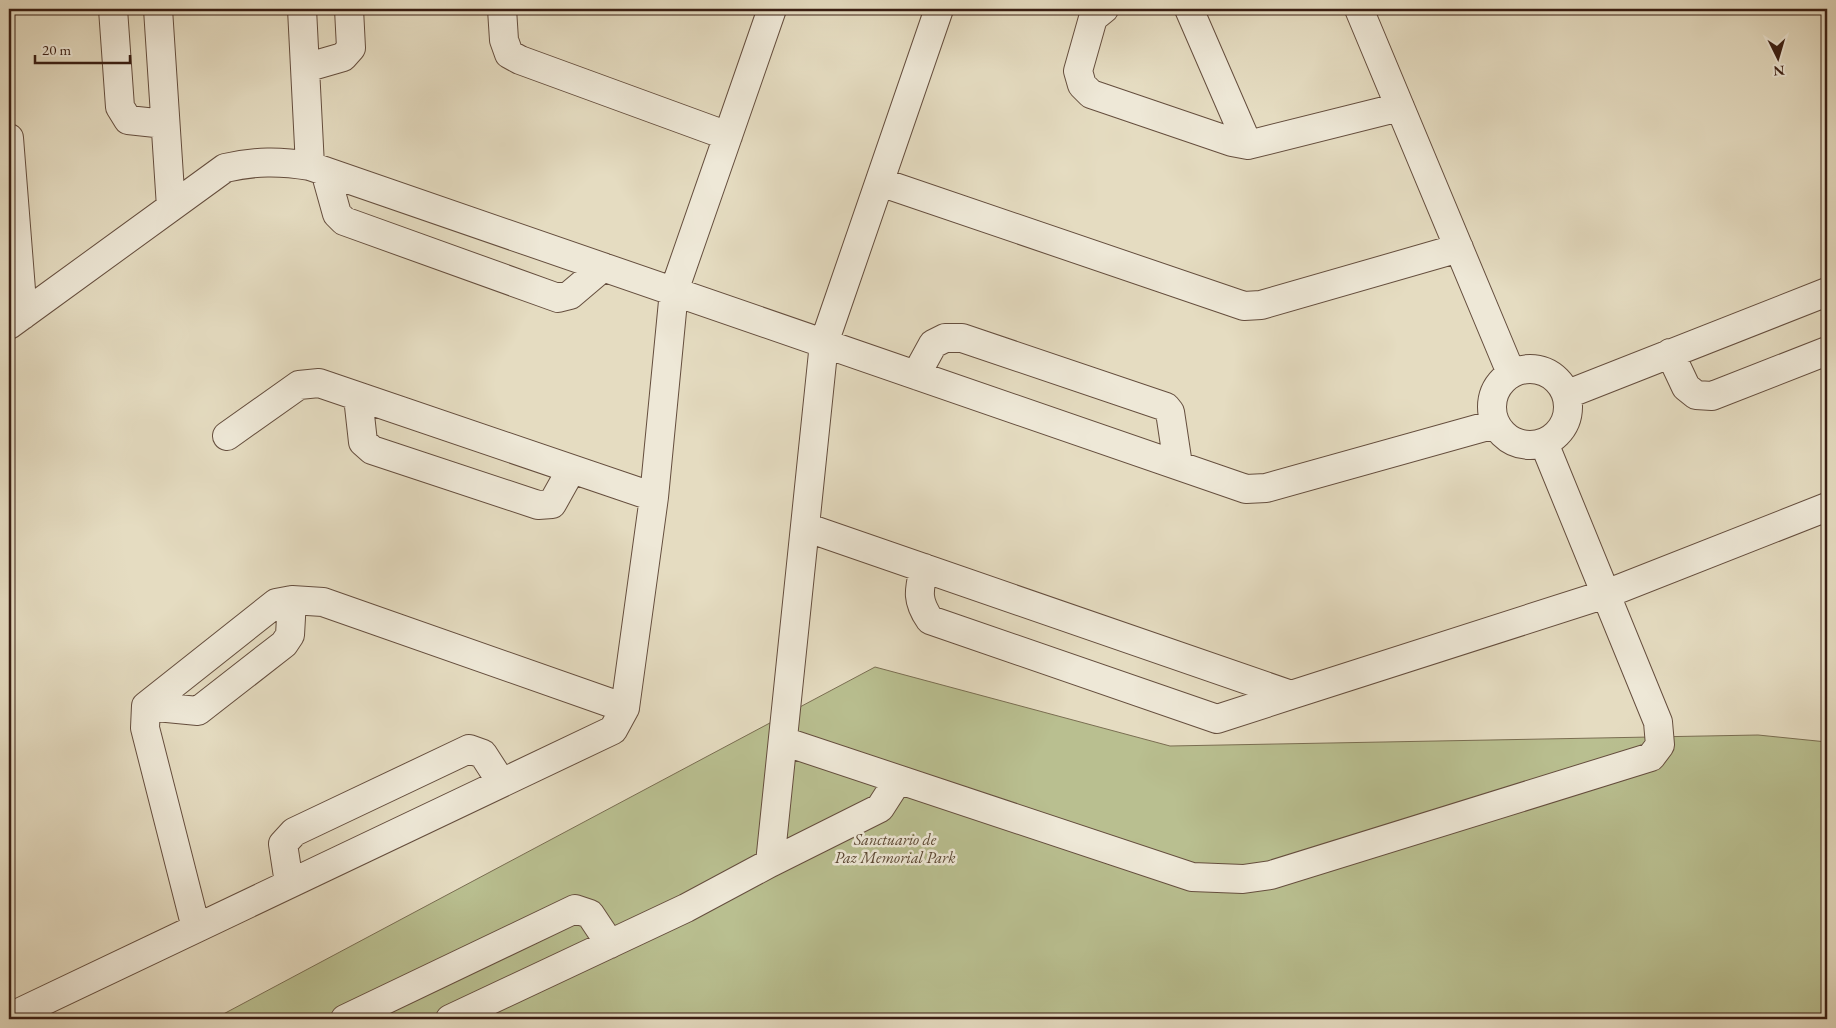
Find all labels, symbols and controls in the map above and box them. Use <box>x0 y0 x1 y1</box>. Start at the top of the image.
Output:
scale bar <box>35 32 130 64</box>
north arrow <box>1754 32 1804 82</box>
text: 20 m <box>42 40 71 59</box>
text: N <box>1772 61 1786 80</box>
park label: Sanctuario de Paz Memorial Park <box>835 829 956 868</box>

